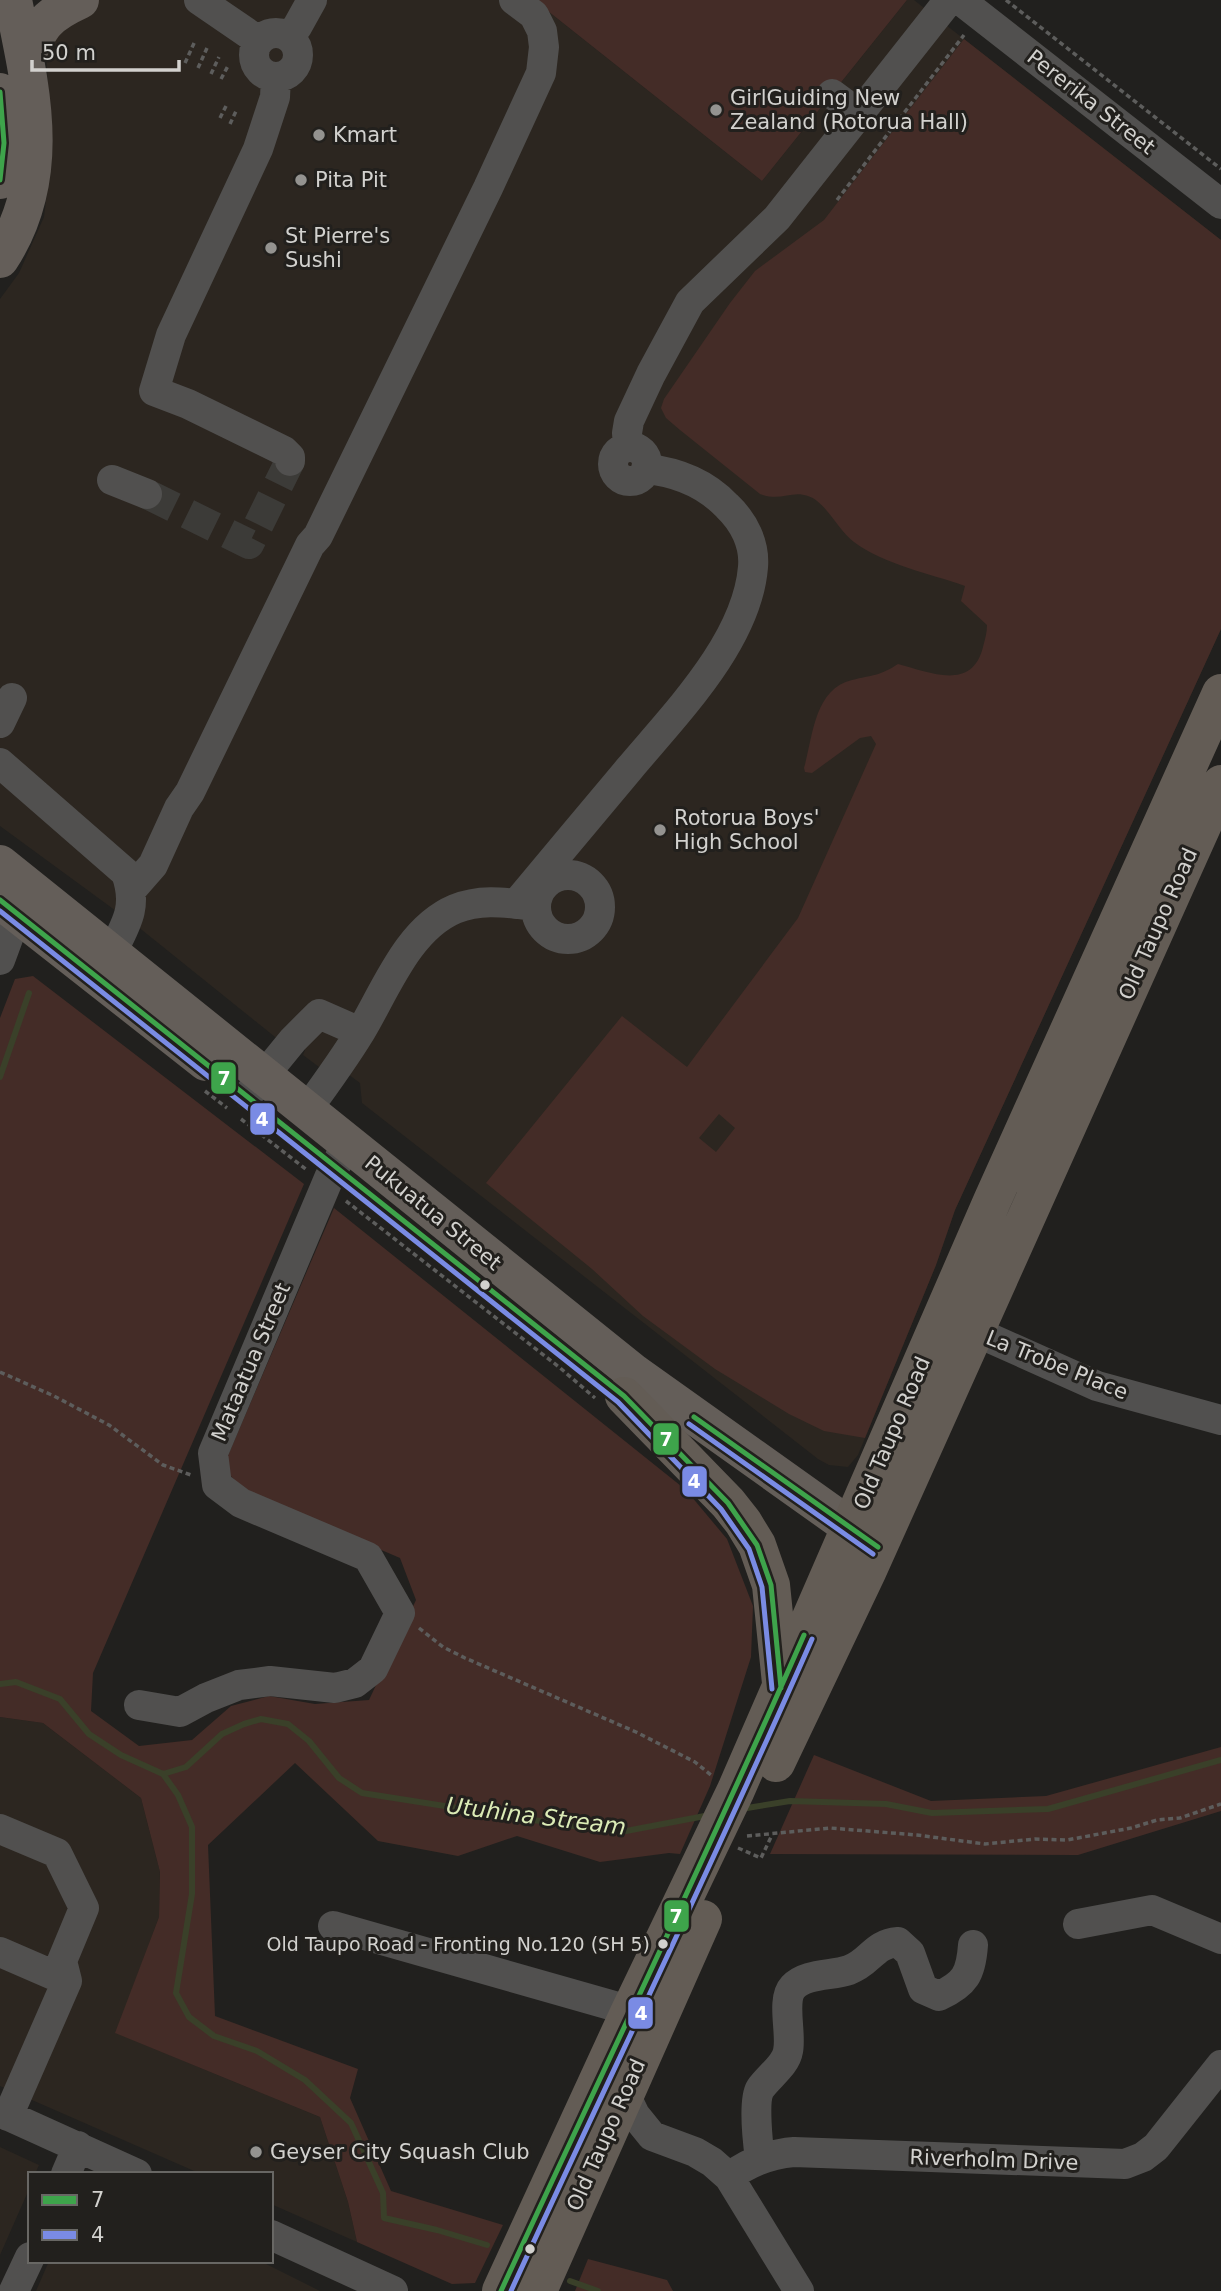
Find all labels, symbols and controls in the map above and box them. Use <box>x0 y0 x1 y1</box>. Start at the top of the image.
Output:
scale bar <box>32 28 178 72</box>
text: 50 m <box>42 41 96 65</box>
street label: Pererika Street <box>1022 45 1160 159</box>
place label: GirlGuiding New Zealand (Rotorua Hall) <box>730 86 968 134</box>
marker: GirlGuiding New Zealand (Rotorua Hall) <box>708 102 724 118</box>
place label: Kmart <box>333 123 397 147</box>
marker: Kmart <box>311 127 327 143</box>
place label: Pita Pit <box>315 168 387 192</box>
marker: Pita Pit <box>293 172 309 188</box>
place label: St Pierre's Sushi <box>285 224 390 272</box>
marker: St Pierre's Sushi <box>263 240 279 256</box>
place label: Rotorua Boys' High School <box>674 806 819 854</box>
marker: Rotorua Boys' High School <box>652 822 668 838</box>
street label: Old Taupo Road <box>1114 844 1202 1004</box>
line badge: 7 <box>210 1061 237 1095</box>
text: 7 <box>217 1067 231 1089</box>
line badge: 4 <box>249 1102 276 1136</box>
text: 4 <box>255 1108 269 1130</box>
street label: Pukuatua Street <box>360 1151 506 1275</box>
unlabelled marker <box>478 1278 492 1292</box>
street label: Mataatua Street <box>207 1279 295 1445</box>
street label: La Trobe Place <box>983 1326 1131 1404</box>
street label: Old Taupo Road <box>849 1353 935 1513</box>
line badge: 7 <box>652 1422 680 1456</box>
text: 7 <box>659 1428 673 1450</box>
line badge: 4 <box>681 1465 708 1498</box>
text: 4 <box>687 1470 701 1492</box>
water label: Utuhina Stream <box>445 1792 627 1840</box>
line badge: 7 <box>663 1899 690 1933</box>
text: 7 <box>669 1905 683 1927</box>
place label: Old Taupo Road - Fronting No.120 (SH 5) <box>267 1933 650 1955</box>
marker: Old Taupo Road - Fronting No.120 (SH 5) <box>656 1937 670 1951</box>
line badge: 4 <box>627 1996 654 2030</box>
text: 4 <box>634 2002 648 2024</box>
street label: Old Taupo Road <box>562 2055 650 2215</box>
place label: Geyser City Squash Club <box>270 2140 530 2164</box>
marker: Geyser City Squash Club <box>248 2144 264 2160</box>
street label: Riverholm Drive <box>909 2145 1079 2175</box>
legend <box>28 2172 273 2263</box>
text: 7 <box>91 2188 104 2212</box>
text: 4 <box>91 2223 104 2247</box>
unlabelled marker <box>523 2242 537 2256</box>

